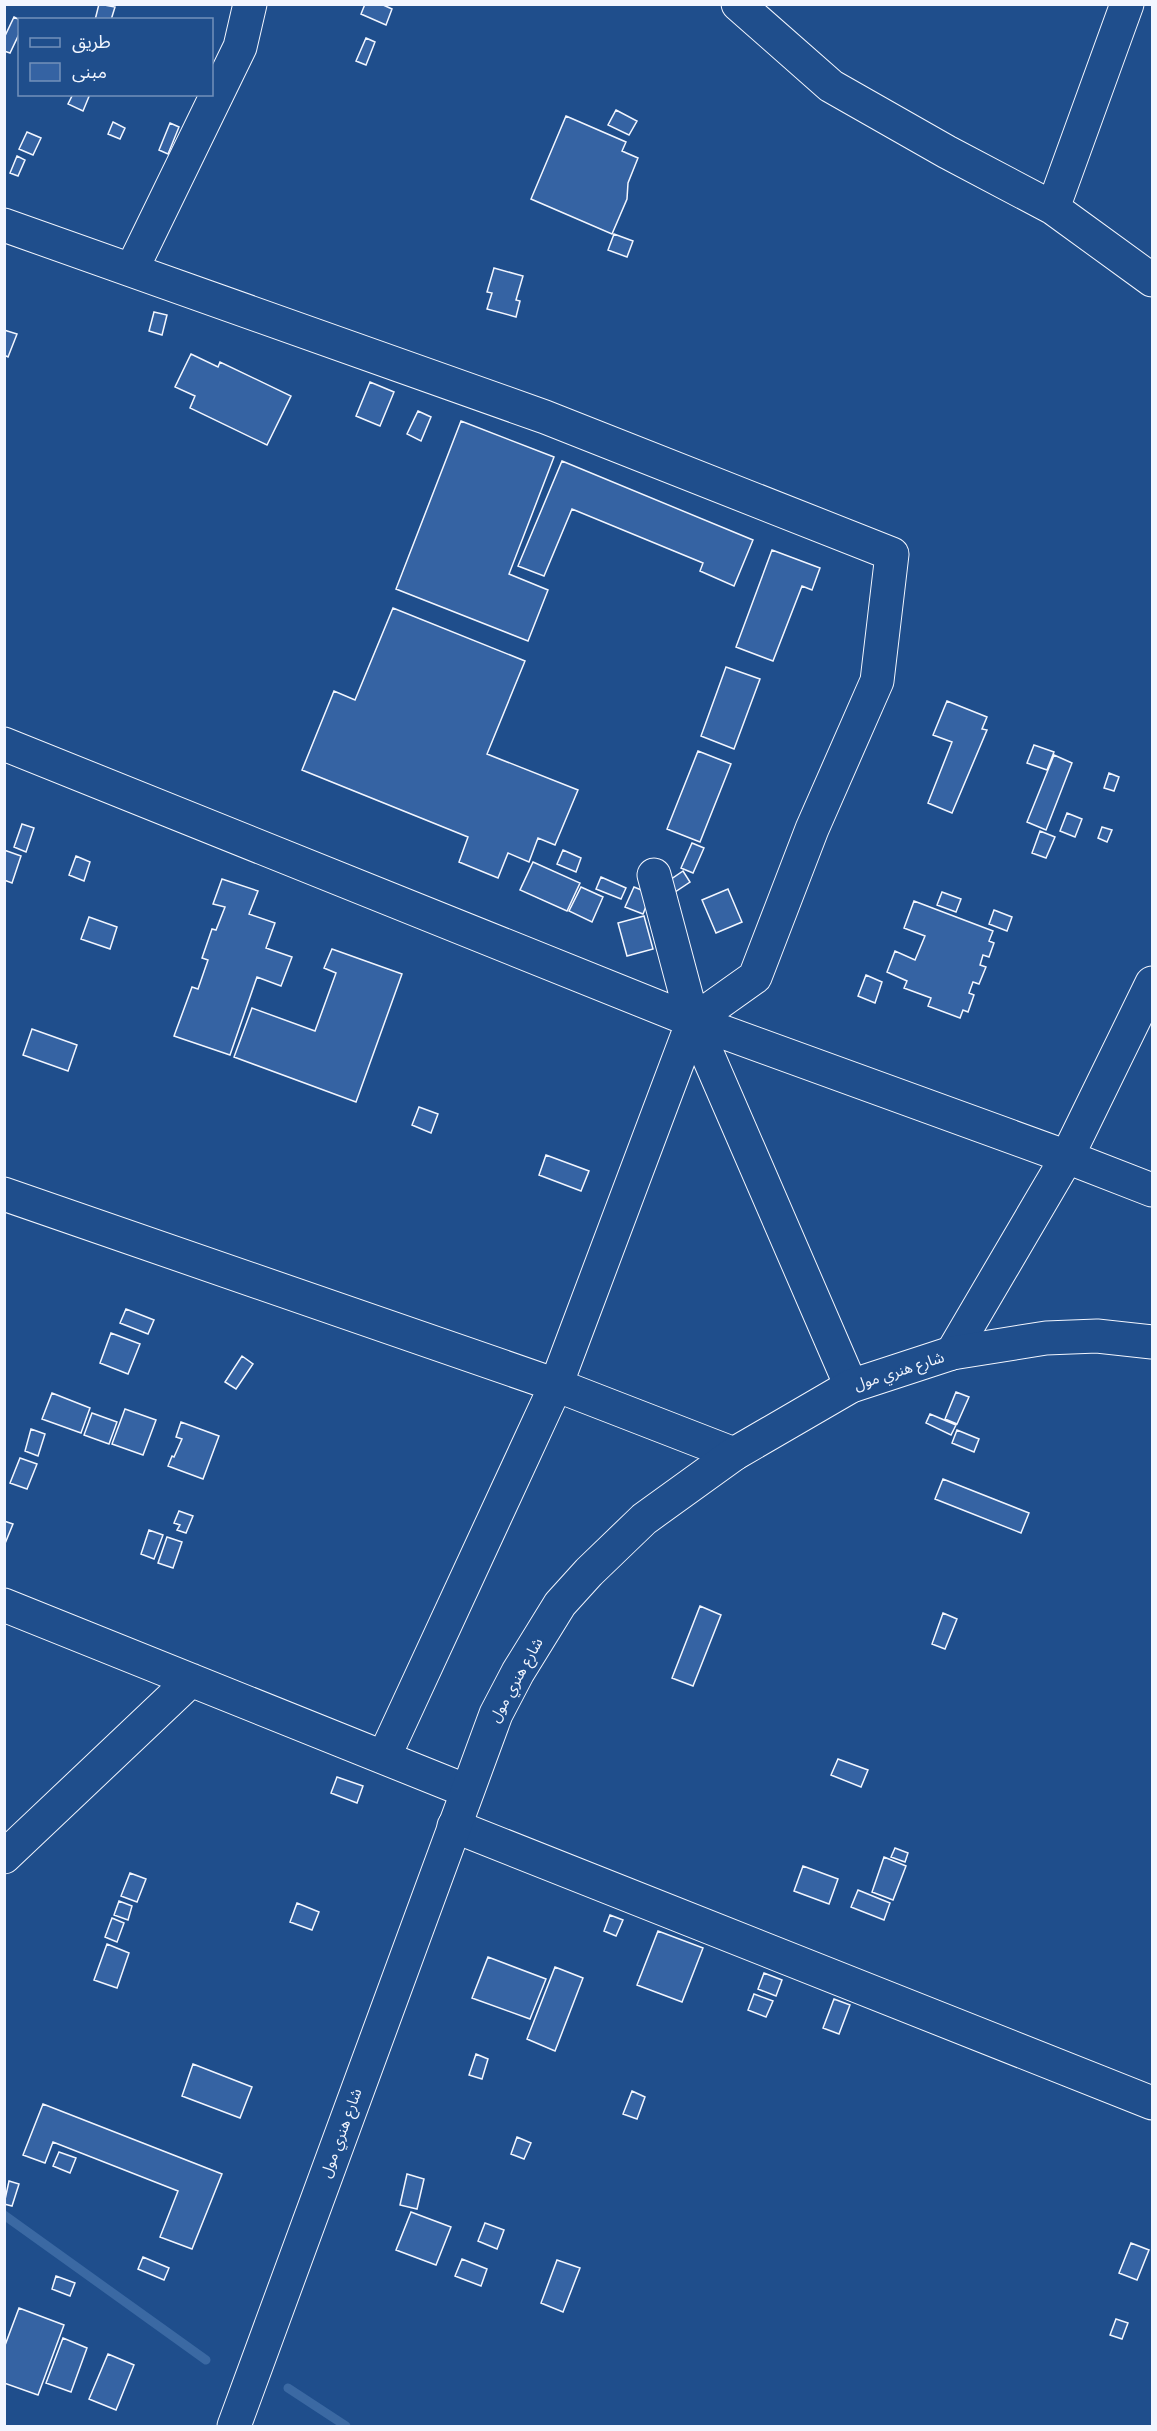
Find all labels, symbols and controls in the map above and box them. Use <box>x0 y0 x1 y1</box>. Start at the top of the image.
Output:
legend <box>18 18 213 96</box>
text: طريق <box>72 30 111 54</box>
text: مبنى <box>72 60 107 84</box>
street label: شارع هنري مول <box>851 1347 947 1397</box>
street label: شارع هنري مول <box>485 1634 549 1727</box>
street label: شارع هنري مول <box>316 2085 368 2181</box>

